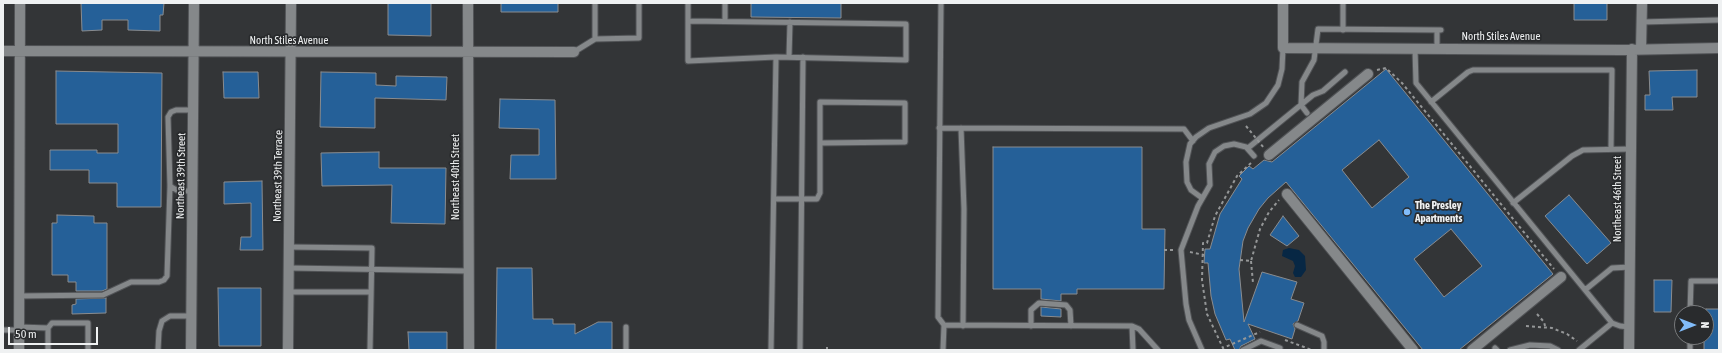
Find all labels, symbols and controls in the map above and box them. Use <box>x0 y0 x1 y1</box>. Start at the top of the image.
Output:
street label: North Stiles Avenue <box>1462 30 1540 44</box>
street label: North Stiles Avenue <box>250 34 328 48</box>
street label: Northeast 39th Terrace <box>271 130 285 222</box>
street label: Northeast 39th Street <box>174 133 188 219</box>
street label: Northeast 40th Street <box>449 134 463 220</box>
street label: Northeast 46th Street <box>1611 156 1625 242</box>
place label: The Presley Apartments <box>1415 199 1462 225</box>
marker: The Presley Apartments <box>1402 207 1412 217</box>
north arrow <box>1674 305 1714 345</box>
scale bar <box>10 319 100 345</box>
text: N <box>1699 322 1711 328</box>
text: 50 m <box>15 327 37 341</box>

